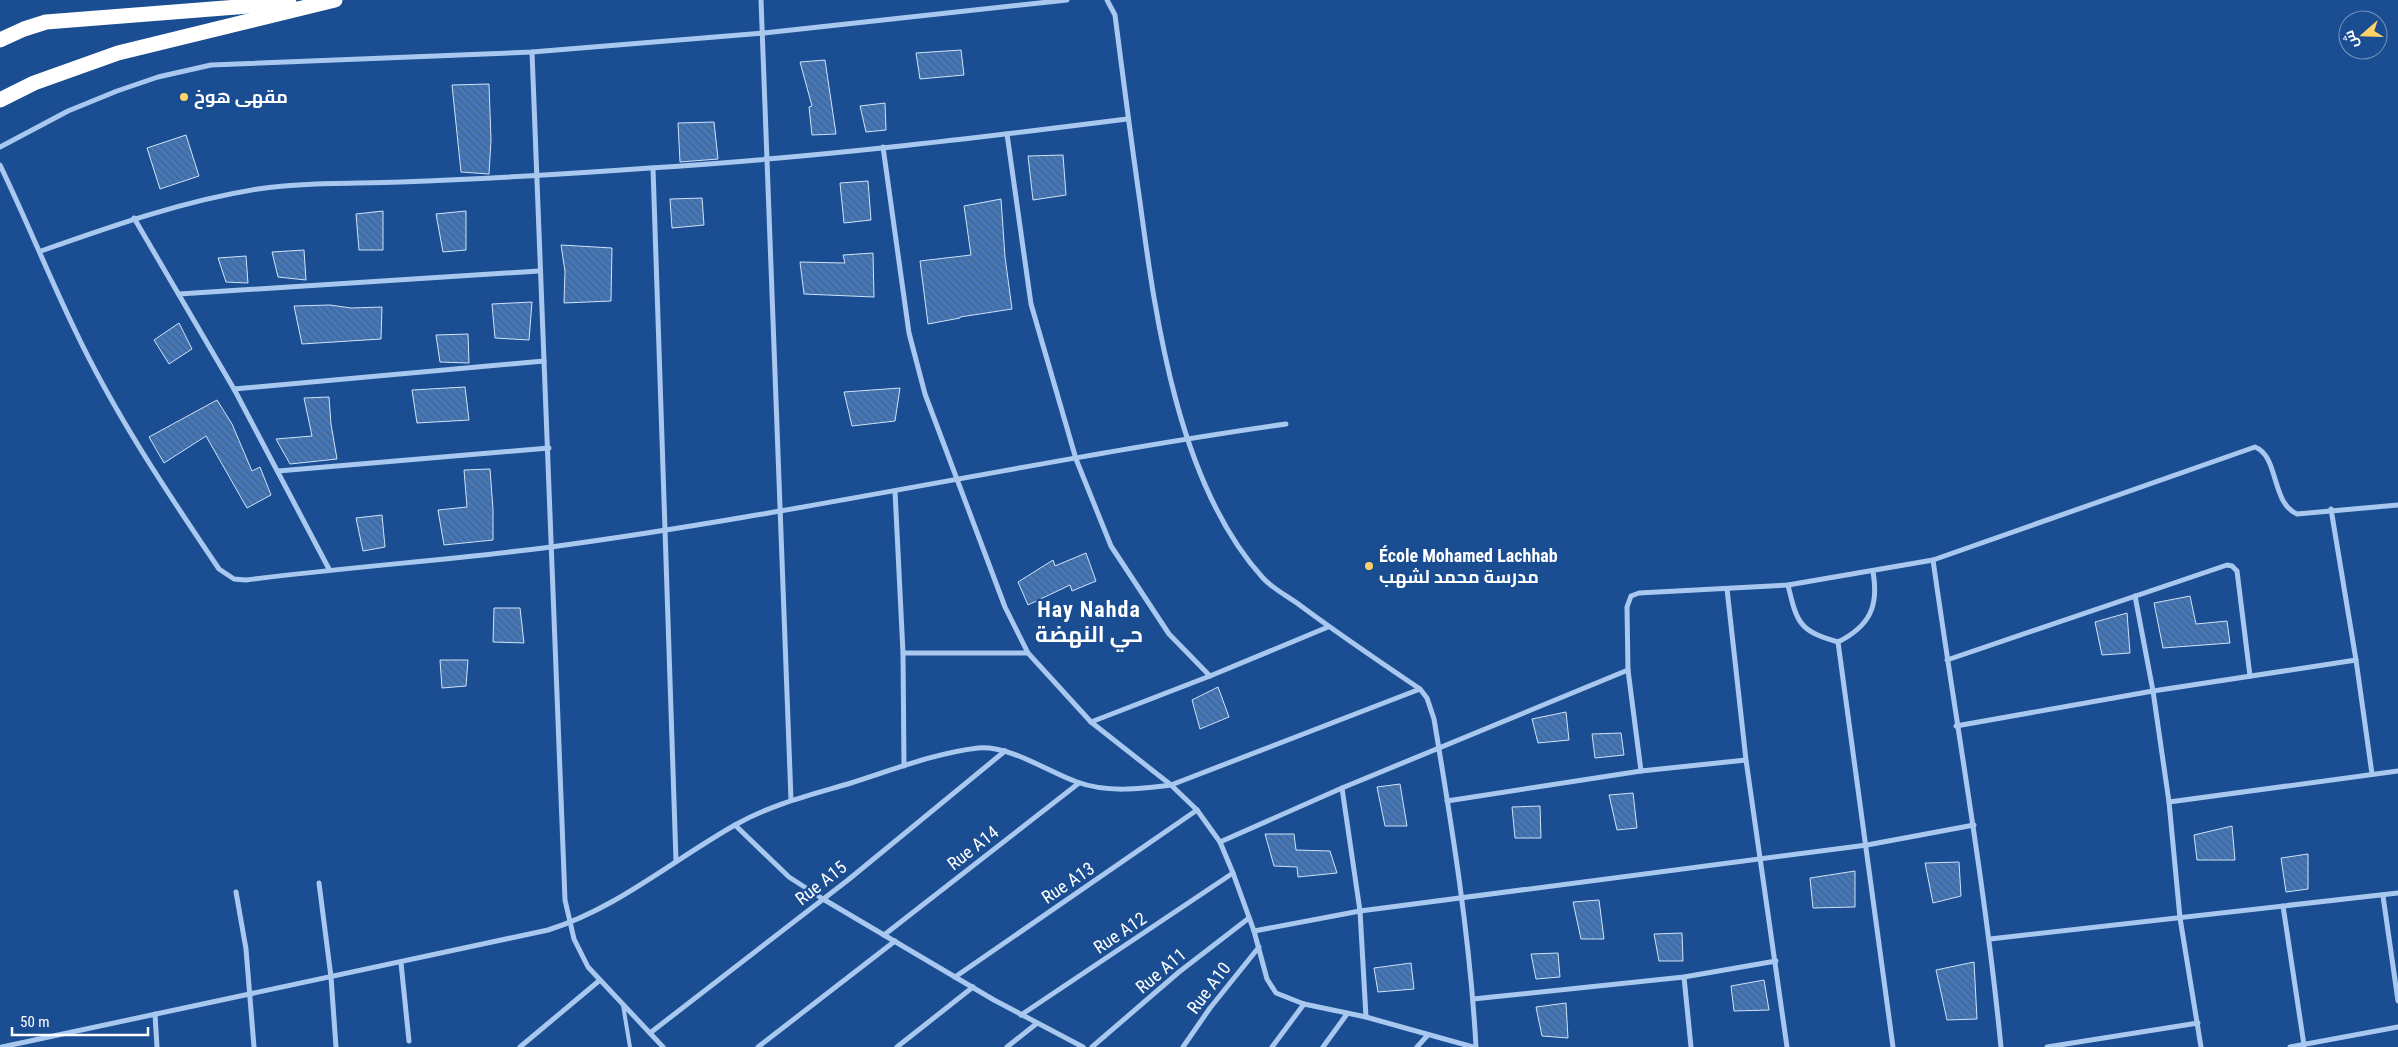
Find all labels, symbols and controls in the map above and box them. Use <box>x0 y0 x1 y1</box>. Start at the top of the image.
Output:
north arrow <box>2338 10 2388 60</box>
text: ش <box>2340 28 2362 51</box>
place label: مقهى هوخ <box>194 86 288 109</box>
marker: مقهى هوخ <box>178 91 190 103</box>
place label: École Mohamed Lachhab مدرسة محمد لشهب <box>1379 545 1558 588</box>
marker: École Mohamed Lachhab مدرسة محمد لشهب <box>1363 560 1375 572</box>
district label: Hay Nahda حي النهضة <box>1035 597 1143 652</box>
street label: Rue A14 <box>943 821 1002 874</box>
street label: Rue A15 <box>791 856 850 909</box>
street label: Rue A13 <box>1037 857 1098 908</box>
street label: Rue A12 <box>1089 907 1150 958</box>
street label: Rue A11 <box>1131 944 1190 998</box>
street label: Rue A10 <box>1182 958 1235 1018</box>
scale bar <box>12 1004 149 1036</box>
text: 50 m <box>20 1013 50 1031</box>

